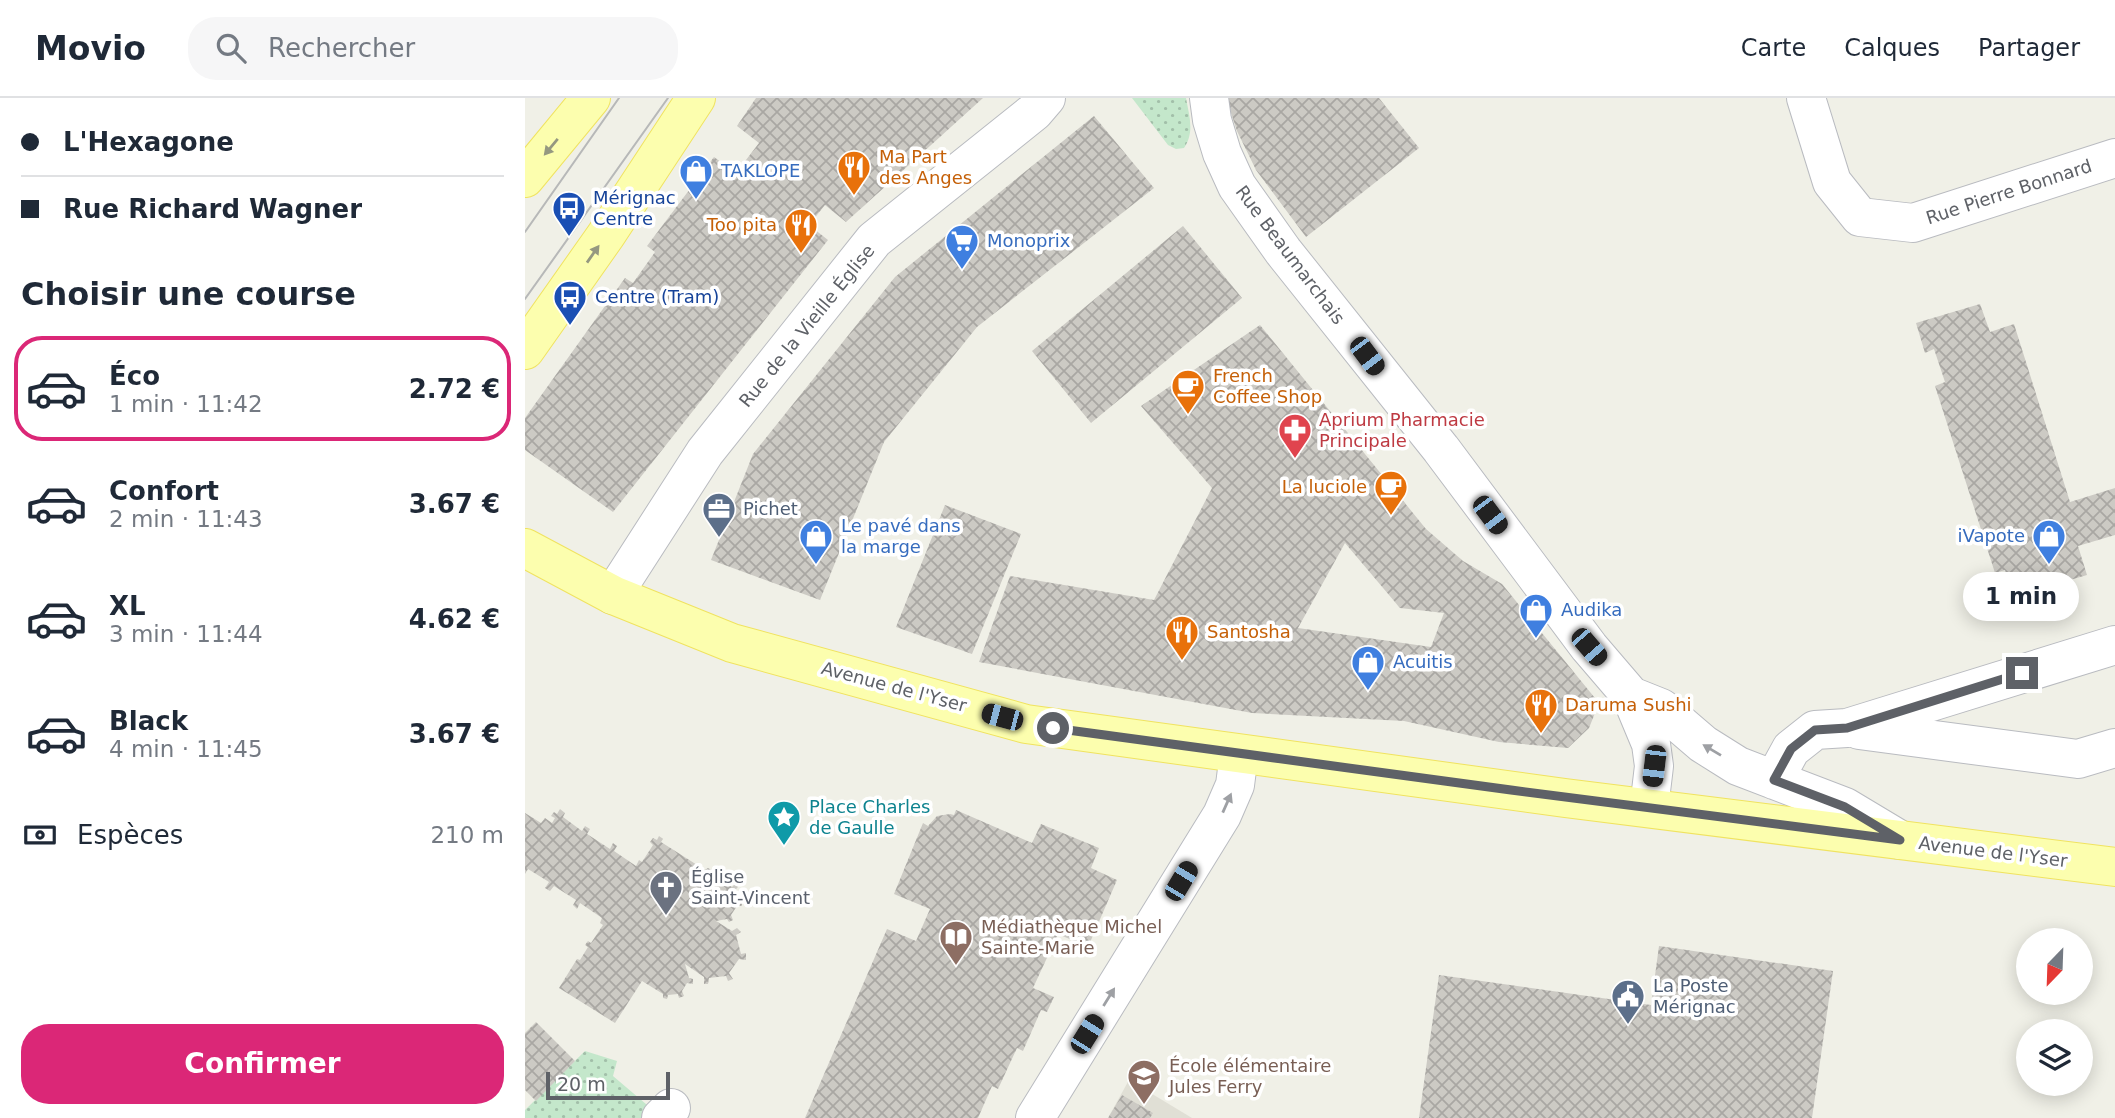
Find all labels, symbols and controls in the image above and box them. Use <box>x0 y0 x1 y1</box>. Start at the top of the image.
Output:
search box <box>188 17 678 80</box>
text: Movio <box>35 29 146 68</box>
icon: search <box>212 29 250 67</box>
text: Rechercher <box>268 33 415 63</box>
text: Carte <box>1741 34 1806 62</box>
text: Calques <box>1844 34 1940 62</box>
text: Partager <box>1978 34 2080 62</box>
text: L'Hexagone <box>63 127 234 157</box>
one-way arrow <box>544 139 559 156</box>
place label: Ma Part des Anges <box>879 146 972 188</box>
restaurant icon: Ma Part des Anges <box>835 148 873 197</box>
shop icon: TAKLOPE <box>677 152 715 201</box>
street label: Rue Pierre Bonnard <box>1923 155 2094 228</box>
place label: TAKLOPE <box>720 160 801 181</box>
street label: Rue Beaumarchais <box>1231 181 1349 328</box>
place label: Mérignac Centre <box>593 187 676 229</box>
bus stop icon: Mérignac Centre <box>550 189 588 238</box>
text: Rue Richard Wagner <box>63 194 362 224</box>
restaurant icon: Too pita <box>782 206 820 255</box>
place label: Too pita <box>706 214 777 235</box>
supermarket icon: Monoprix <box>943 222 981 271</box>
place label: Monoprix <box>987 230 1071 251</box>
street label: Rue de la Vieille Église <box>735 240 879 411</box>
one-way arrow <box>586 245 600 263</box>
text: Choisir une course <box>21 275 356 313</box>
bus stop icon: Centre (Tram) <box>551 278 589 327</box>
place label: Centre (Tram) <box>595 286 719 307</box>
car <box>1346 333 1389 379</box>
icon: car <box>25 357 88 420</box>
text: Éco <box>109 361 160 391</box>
place label: French Coffee Shop <box>1213 365 1322 407</box>
cafe icon: French Coffee Shop <box>1169 367 1207 416</box>
text: 2.72 € <box>409 374 500 404</box>
text: 1 min · 11:42 <box>109 391 263 417</box>
place label: Aprium Pharmacie Principale <box>1319 409 1485 451</box>
pharmacy icon: Aprium Pharmacie Principale <box>1276 411 1314 460</box>
cafe icon: La luciole <box>1372 468 1410 517</box>
icon: car <box>25 472 88 535</box>
text: Confort <box>109 476 219 506</box>
place label: La luciole <box>1282 476 1367 497</box>
text: 3.67 € <box>409 489 500 519</box>
office icon: Pichet <box>700 490 738 539</box>
car <box>1469 492 1512 538</box>
place label: Pichet <box>743 498 798 519</box>
text: 2 min · 11:43 <box>109 506 263 532</box>
place label: Le pavé dans la marge <box>841 515 961 557</box>
shop icon: Le pavé dans la marge <box>797 517 835 566</box>
shop icon: iVapote <box>2030 517 2068 566</box>
place label: iVapote <box>1957 525 2025 546</box>
callout: 1 min <box>1964 572 2080 620</box>
text: 1 min <box>1985 583 2057 609</box>
icon: car <box>25 587 88 650</box>
text: XL <box>109 591 146 621</box>
shop icon: Audika <box>1517 591 1555 640</box>
place label: Audika <box>1561 599 1622 620</box>
text: 4.62 € <box>409 604 500 634</box>
restaurant icon: Santosha <box>1163 613 1201 662</box>
text: 3 min · 11:44 <box>109 621 263 647</box>
place label: Santosha <box>1207 621 1291 642</box>
car <box>1568 624 1611 670</box>
shop icon: Acuitis <box>1349 643 1387 692</box>
place label: Acuitis <box>1393 651 1453 672</box>
street label: Avenue de l'Yser <box>819 657 970 716</box>
route end <box>2006 657 2038 689</box>
restaurant icon: Daruma Sushi <box>1522 686 1560 735</box>
place label: Daruma Sushi <box>1565 694 1692 715</box>
car <box>979 701 1026 733</box>
icon: car <box>25 702 88 765</box>
text: Black <box>109 706 188 736</box>
route start <box>1037 712 1069 744</box>
text: 3.67 € <box>409 719 500 749</box>
text: 4 min · 11:45 <box>109 736 263 762</box>
car <box>1642 744 1667 788</box>
one-way arrow <box>1703 744 1722 756</box>
one-way arrow <box>1221 793 1233 813</box>
place label: Place Charles de Gaulle <box>809 796 930 838</box>
place icon: Place Charles de Gaulle <box>765 798 803 847</box>
icon: cash <box>21 816 59 854</box>
text: Espèces <box>77 820 183 850</box>
text: 210 m <box>430 822 504 848</box>
street label: Avenue de l'Yser <box>1918 832 2069 871</box>
car <box>1162 858 1201 904</box>
place label: Église Saint-Vincent <box>691 866 810 908</box>
church icon: Église Saint-Vincent <box>647 868 685 917</box>
place label: Médiathèque Michel Sainte-Marie <box>981 916 1162 958</box>
library icon: Médiathèque Michel Sainte-Marie <box>937 918 975 967</box>
north arrow <box>2016 928 2093 1004</box>
map controls <box>2016 928 2093 1096</box>
place label: La Poste Mérignac <box>1653 975 1736 1017</box>
public building icon: La Poste Mérignac <box>1609 977 1647 1026</box>
one-way arrow <box>1103 988 1116 1007</box>
car <box>1067 1011 1108 1057</box>
button: layers <box>2016 1019 2093 1096</box>
button: Confirmer <box>21 1024 504 1104</box>
place label: École élémentaire Jules Ferry <box>1168 1055 1331 1097</box>
school or university icon: École élémentaire Jules Ferry <box>1125 1057 1163 1106</box>
scale bar <box>546 1069 670 1101</box>
text: 20 m <box>557 1073 606 1095</box>

